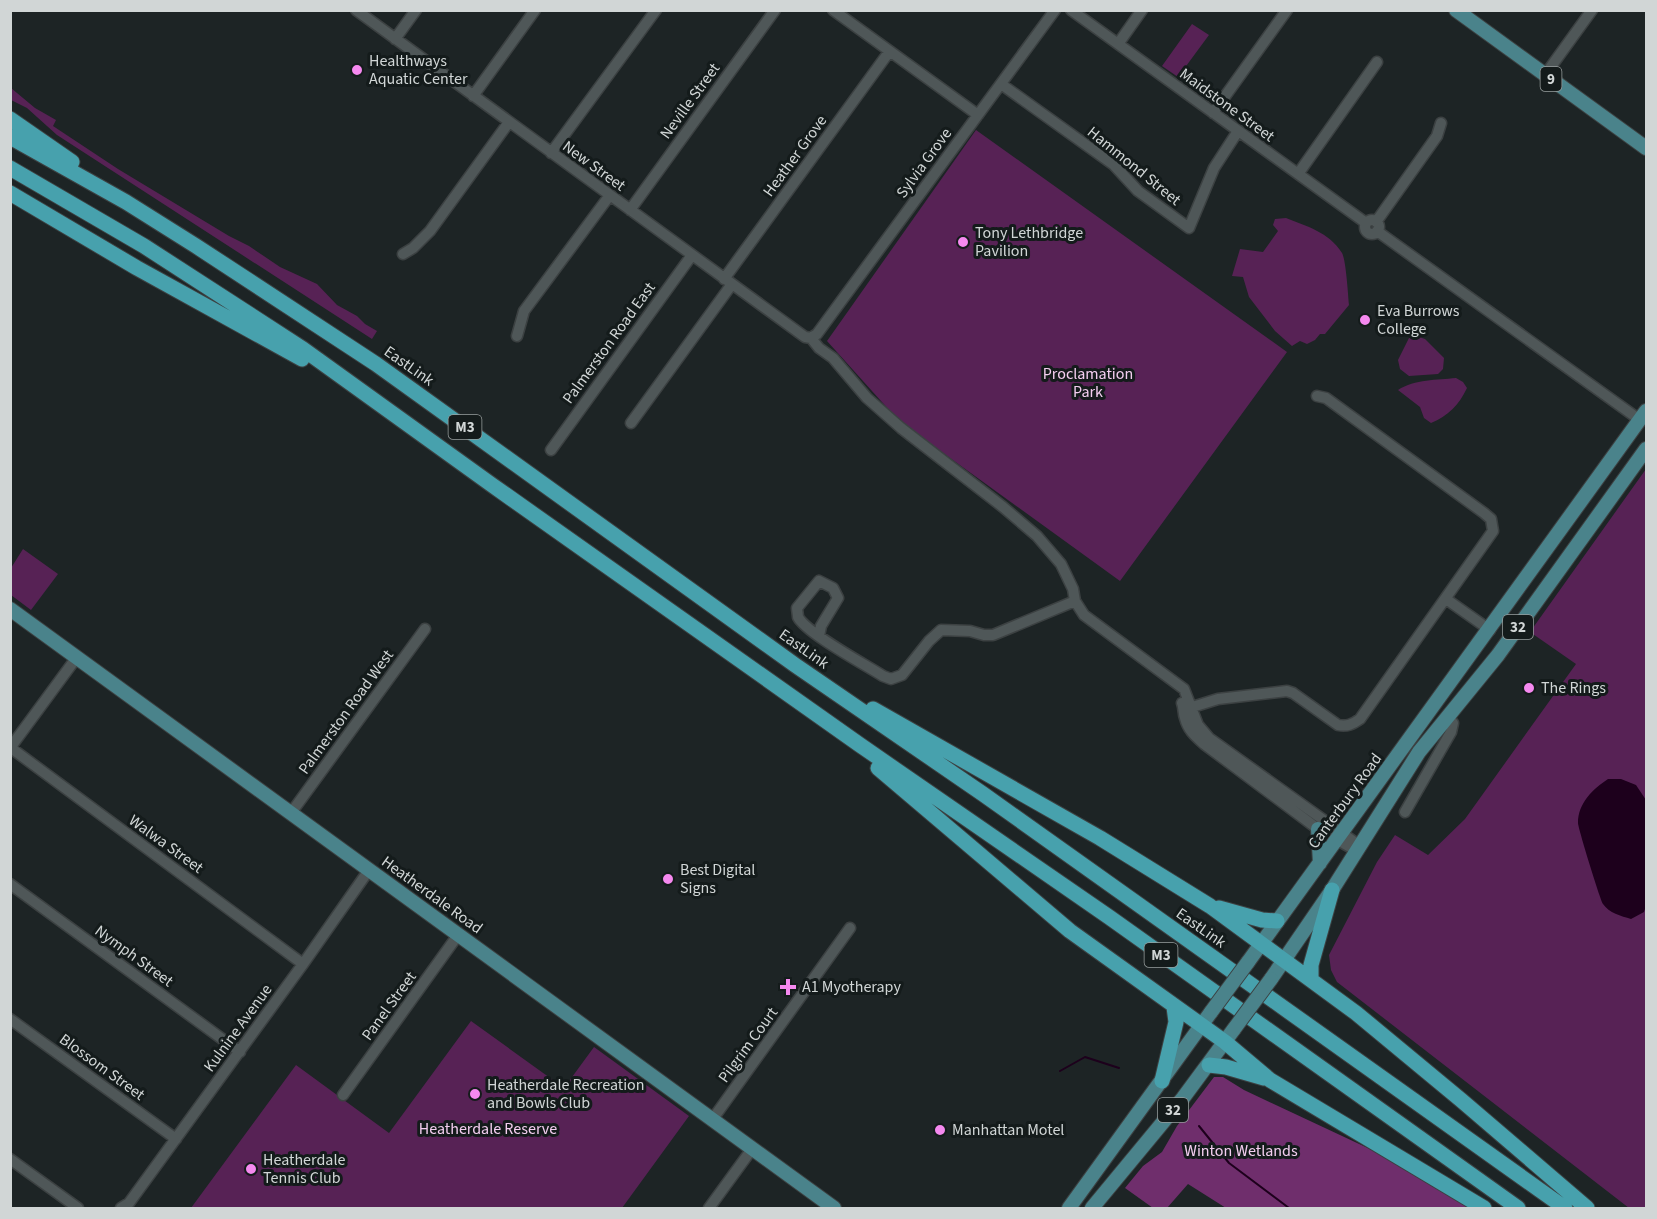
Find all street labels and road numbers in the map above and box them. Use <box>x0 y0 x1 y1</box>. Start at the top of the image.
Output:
street label: Neville Street <box>655 58 725 144</box>
street label: Maidstone Street <box>1175 63 1280 147</box>
road number: 9 <box>1540 67 1562 91</box>
street label: Heather Grove <box>758 111 832 201</box>
street label: Hammond Street <box>1083 121 1186 211</box>
street label: Sylvia Grove <box>891 123 957 203</box>
street label: New Street <box>558 136 631 197</box>
street label: Palmerston Road East <box>557 277 661 408</box>
street label: EastLink <box>379 341 439 391</box>
road number: M3 <box>448 415 482 439</box>
road number: 32 <box>1503 615 1533 639</box>
street label: EastLink <box>774 624 834 674</box>
street label: Palmerston Road West <box>293 645 399 779</box>
street label: Canterbury Road <box>1303 749 1387 853</box>
street label: Walwa Street <box>124 809 208 879</box>
street label: Heatherdale Road <box>377 851 487 939</box>
street label: EastLink <box>1171 903 1231 953</box>
street label: Nymph Street <box>90 920 178 992</box>
road number: M3 <box>1144 943 1178 967</box>
street label: Panel Street <box>356 966 422 1045</box>
street label: Kulnine Avenue <box>199 980 277 1076</box>
street label: Pilgrim Court <box>713 1002 783 1087</box>
street label: Blossom Street <box>55 1028 150 1106</box>
road number: 32 <box>1158 1098 1188 1122</box>

